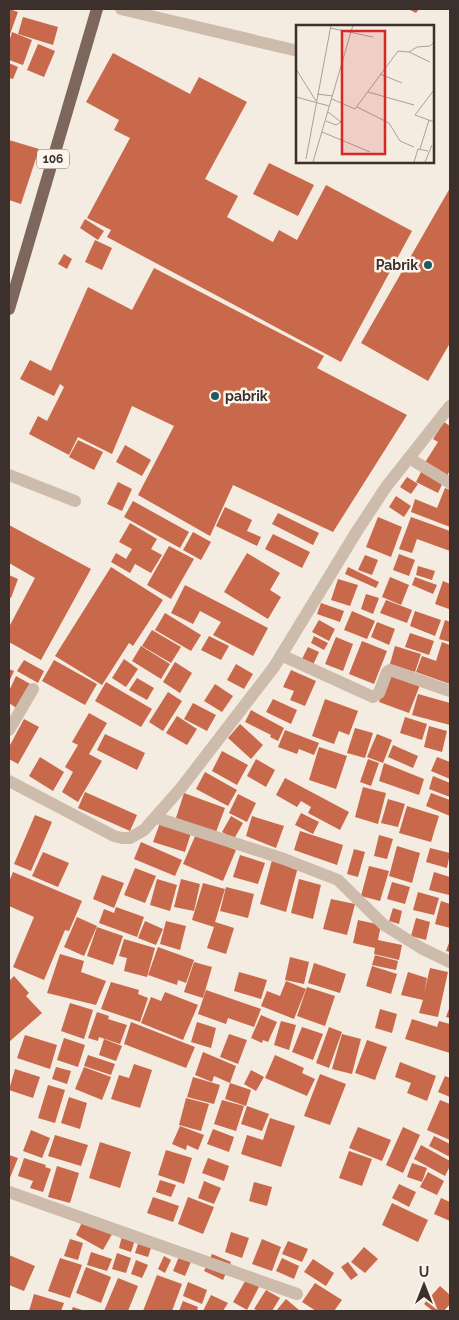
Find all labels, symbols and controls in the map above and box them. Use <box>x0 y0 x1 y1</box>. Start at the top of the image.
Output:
inset map <box>296 25 434 162</box>
road number: 106 <box>37 150 69 168</box>
place label: Pabrik <box>376 257 418 273</box>
marker: Pabrik <box>422 259 434 271</box>
place label: pabrik <box>225 388 268 404</box>
marker: pabrik <box>209 390 221 402</box>
north arrow <box>399 1260 449 1310</box>
text: U <box>419 1264 429 1280</box>

